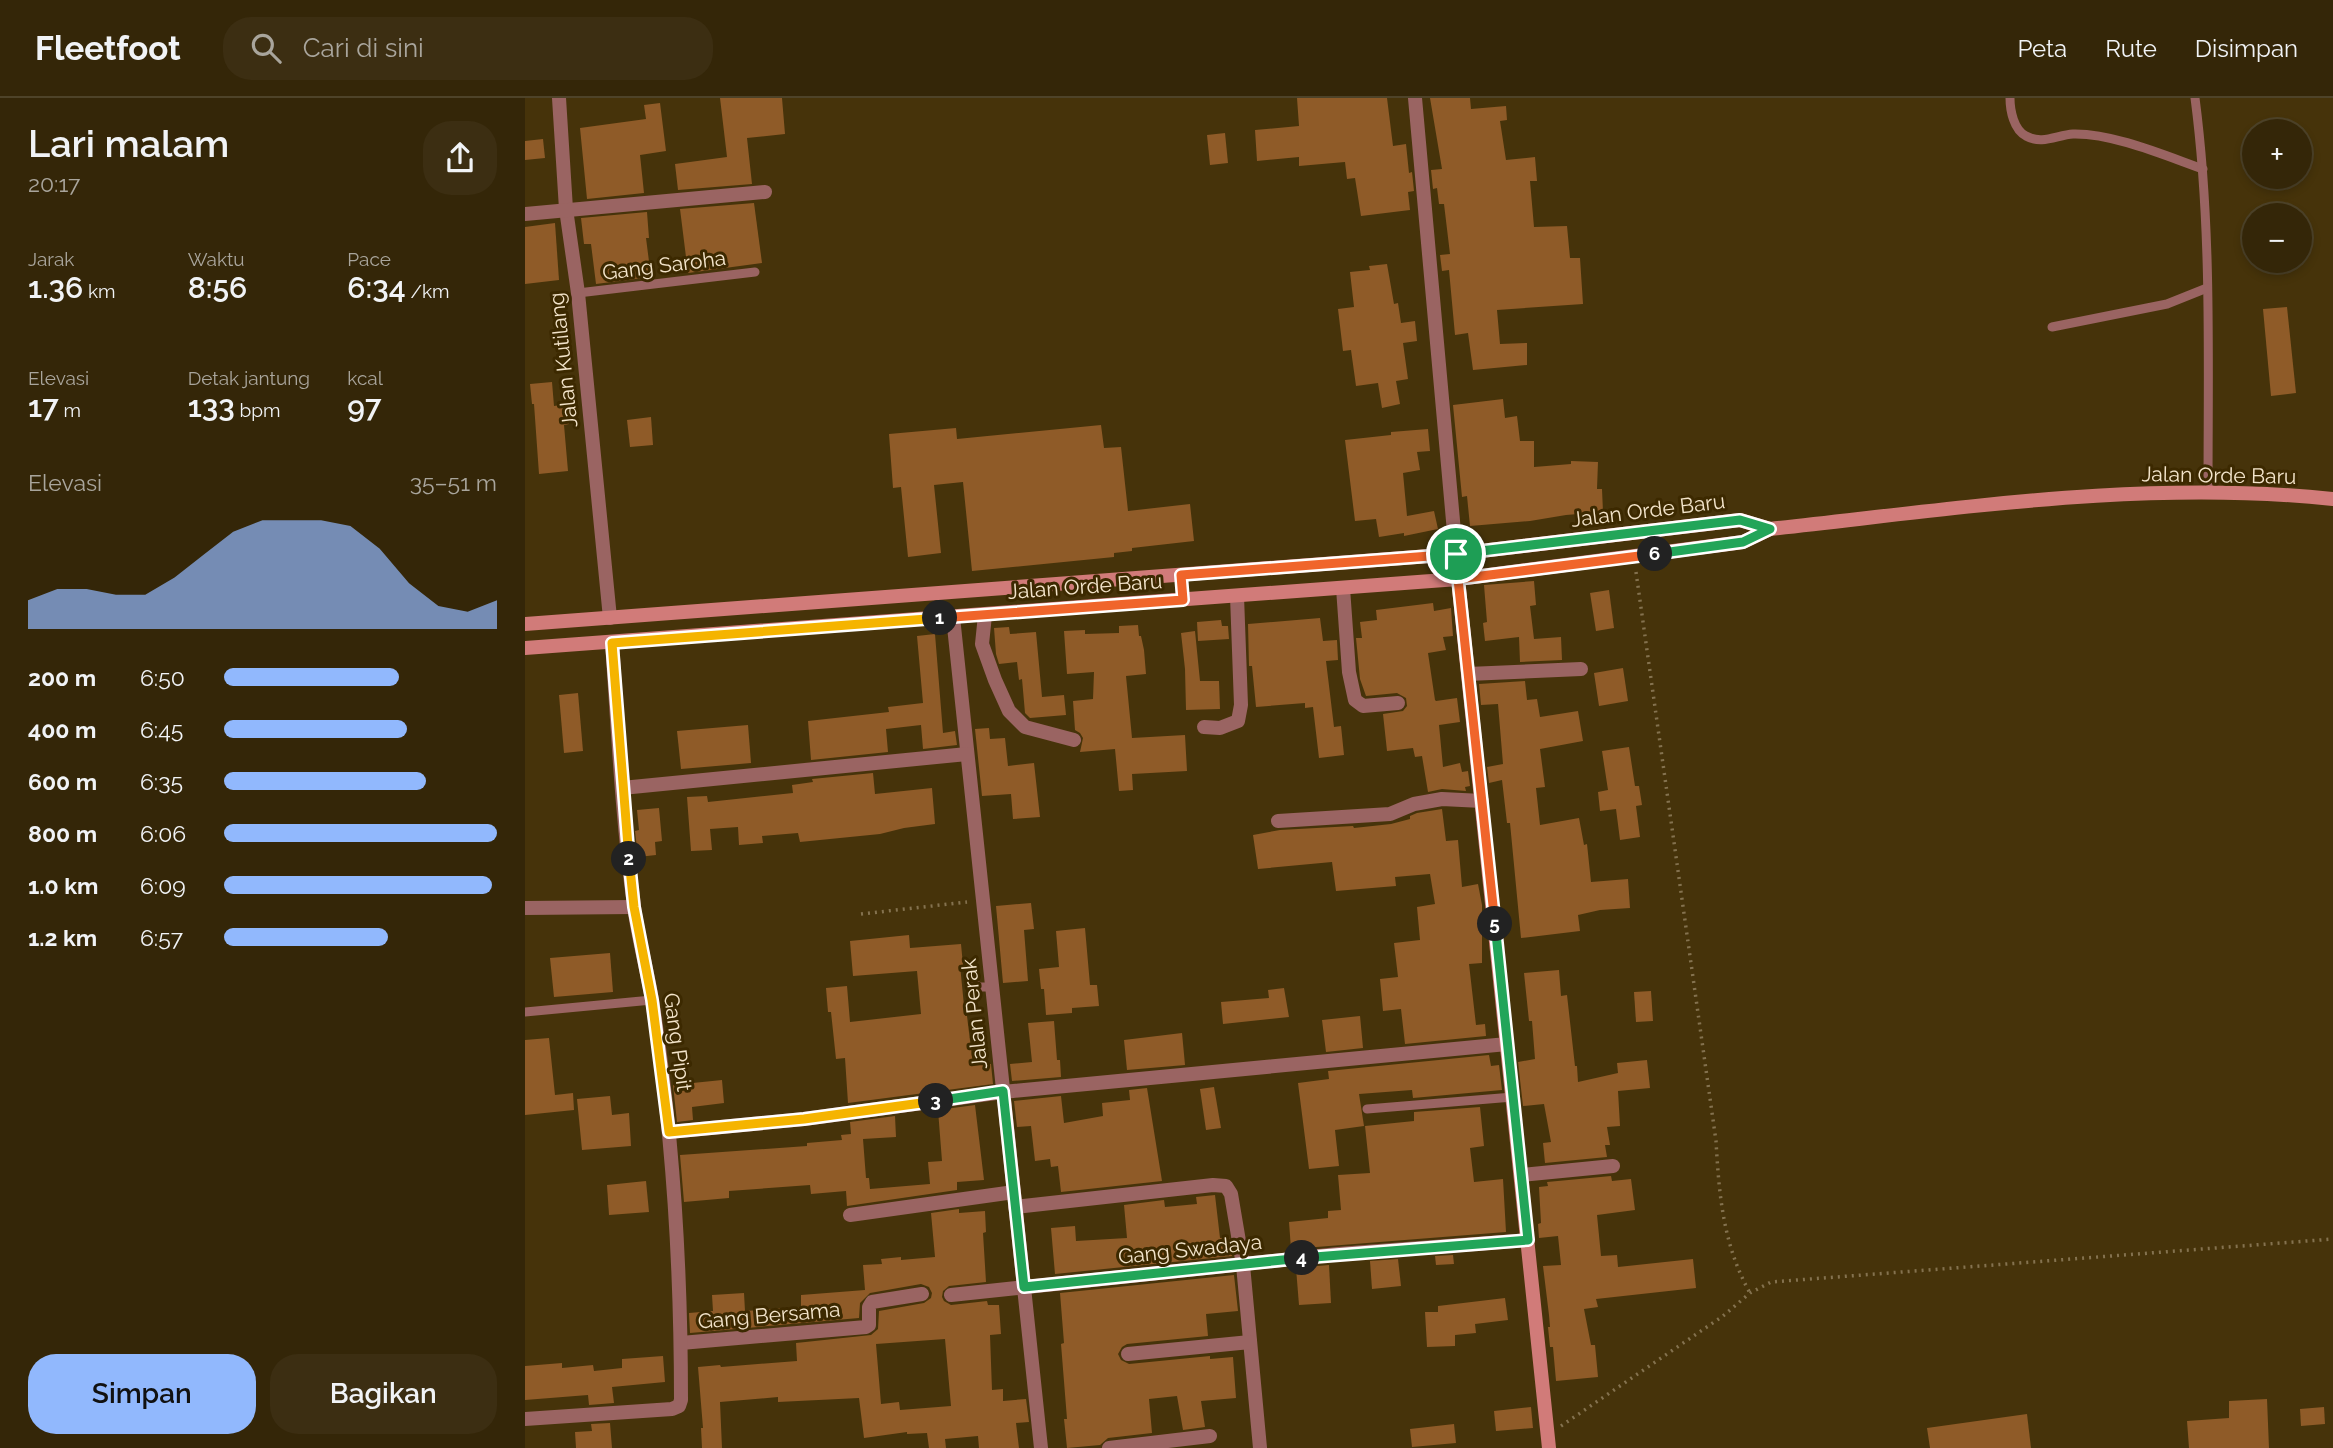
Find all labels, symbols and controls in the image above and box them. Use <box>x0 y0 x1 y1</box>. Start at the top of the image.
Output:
search box <box>223 17 713 80</box>
text: Fleetfoot <box>35 29 181 68</box>
icon: search <box>247 29 285 67</box>
text: Cari di sini <box>303 33 424 63</box>
text: Peta <box>2017 34 2067 63</box>
text: Rute <box>2105 34 2157 63</box>
text: Disimpan <box>2195 34 2298 63</box>
map controls <box>2242 119 2312 273</box>
button: + <box>2242 119 2312 189</box>
text: Lari malam <box>28 121 229 166</box>
button: share <box>423 121 497 195</box>
text: 20:17 <box>28 170 80 197</box>
button: − <box>2242 203 2312 273</box>
street label: Gang Saroha <box>601 245 727 285</box>
text: Jarak <box>28 248 74 270</box>
text: Waktu <box>188 248 245 270</box>
text: Pace <box>347 248 391 270</box>
text: 1.36 <box>28 270 83 305</box>
text: 8:56 <box>188 270 247 305</box>
text: 6:34 <box>347 270 406 305</box>
text: km <box>83 280 116 302</box>
text: /km <box>406 280 449 302</box>
street label: Jalan Kutilang <box>543 291 583 429</box>
text: Elevasi <box>28 367 89 389</box>
text: Detak jantung <box>188 367 310 389</box>
text: kcal <box>347 367 383 389</box>
text: 17 <box>28 389 59 424</box>
text: 133 <box>188 389 235 424</box>
text: 97 <box>347 389 381 424</box>
text: m <box>59 399 81 421</box>
text: bpm <box>235 399 281 421</box>
street label: Jalan Orde Baru <box>2141 461 2297 489</box>
text: Elevasi <box>28 469 102 496</box>
text: 35–51 m <box>410 469 497 496</box>
street label: Jalan Orde Baru <box>1570 488 1726 532</box>
pin <box>1426 524 1486 584</box>
icon: arrive <box>1437 535 1475 573</box>
pin: 6 <box>1637 536 1673 572</box>
text: 6 <box>1649 542 1660 564</box>
street label: Jalan Orde Baru <box>1007 568 1163 604</box>
pin: 1 <box>923 601 957 636</box>
text: 1 <box>935 606 944 628</box>
text: 200 m <box>28 664 96 691</box>
text: 6:50 <box>140 664 185 691</box>
text: 400 m <box>28 716 96 743</box>
text: 6:45 <box>140 716 183 743</box>
text: 600 m <box>28 768 97 795</box>
text: 6:35 <box>140 768 183 795</box>
text: 800 m <box>28 820 97 847</box>
text: 6:06 <box>140 820 186 847</box>
pin: 2 <box>611 842 647 876</box>
text: 2 <box>623 847 634 869</box>
text: 1.0 km <box>28 872 98 899</box>
text: 6:09 <box>140 872 186 899</box>
pin: 5 <box>1478 906 1513 942</box>
text: 5 <box>1489 912 1500 934</box>
text: 1.2 km <box>28 924 97 951</box>
text: 6:57 <box>140 924 183 951</box>
street label: Jalan Perak <box>956 957 992 1071</box>
street label: Gang Pipit <box>659 991 697 1093</box>
pin: 3 <box>919 1084 953 1118</box>
text: 3 <box>930 1089 941 1111</box>
street label: Gang Swadaya <box>1117 1229 1263 1269</box>
pin: 4 <box>1285 1240 1319 1276</box>
text: 4 <box>1296 1246 1307 1268</box>
street label: Gang Bersama <box>697 1296 841 1334</box>
button: Simpan <box>28 1354 256 1434</box>
button: Bagikan <box>270 1354 497 1434</box>

